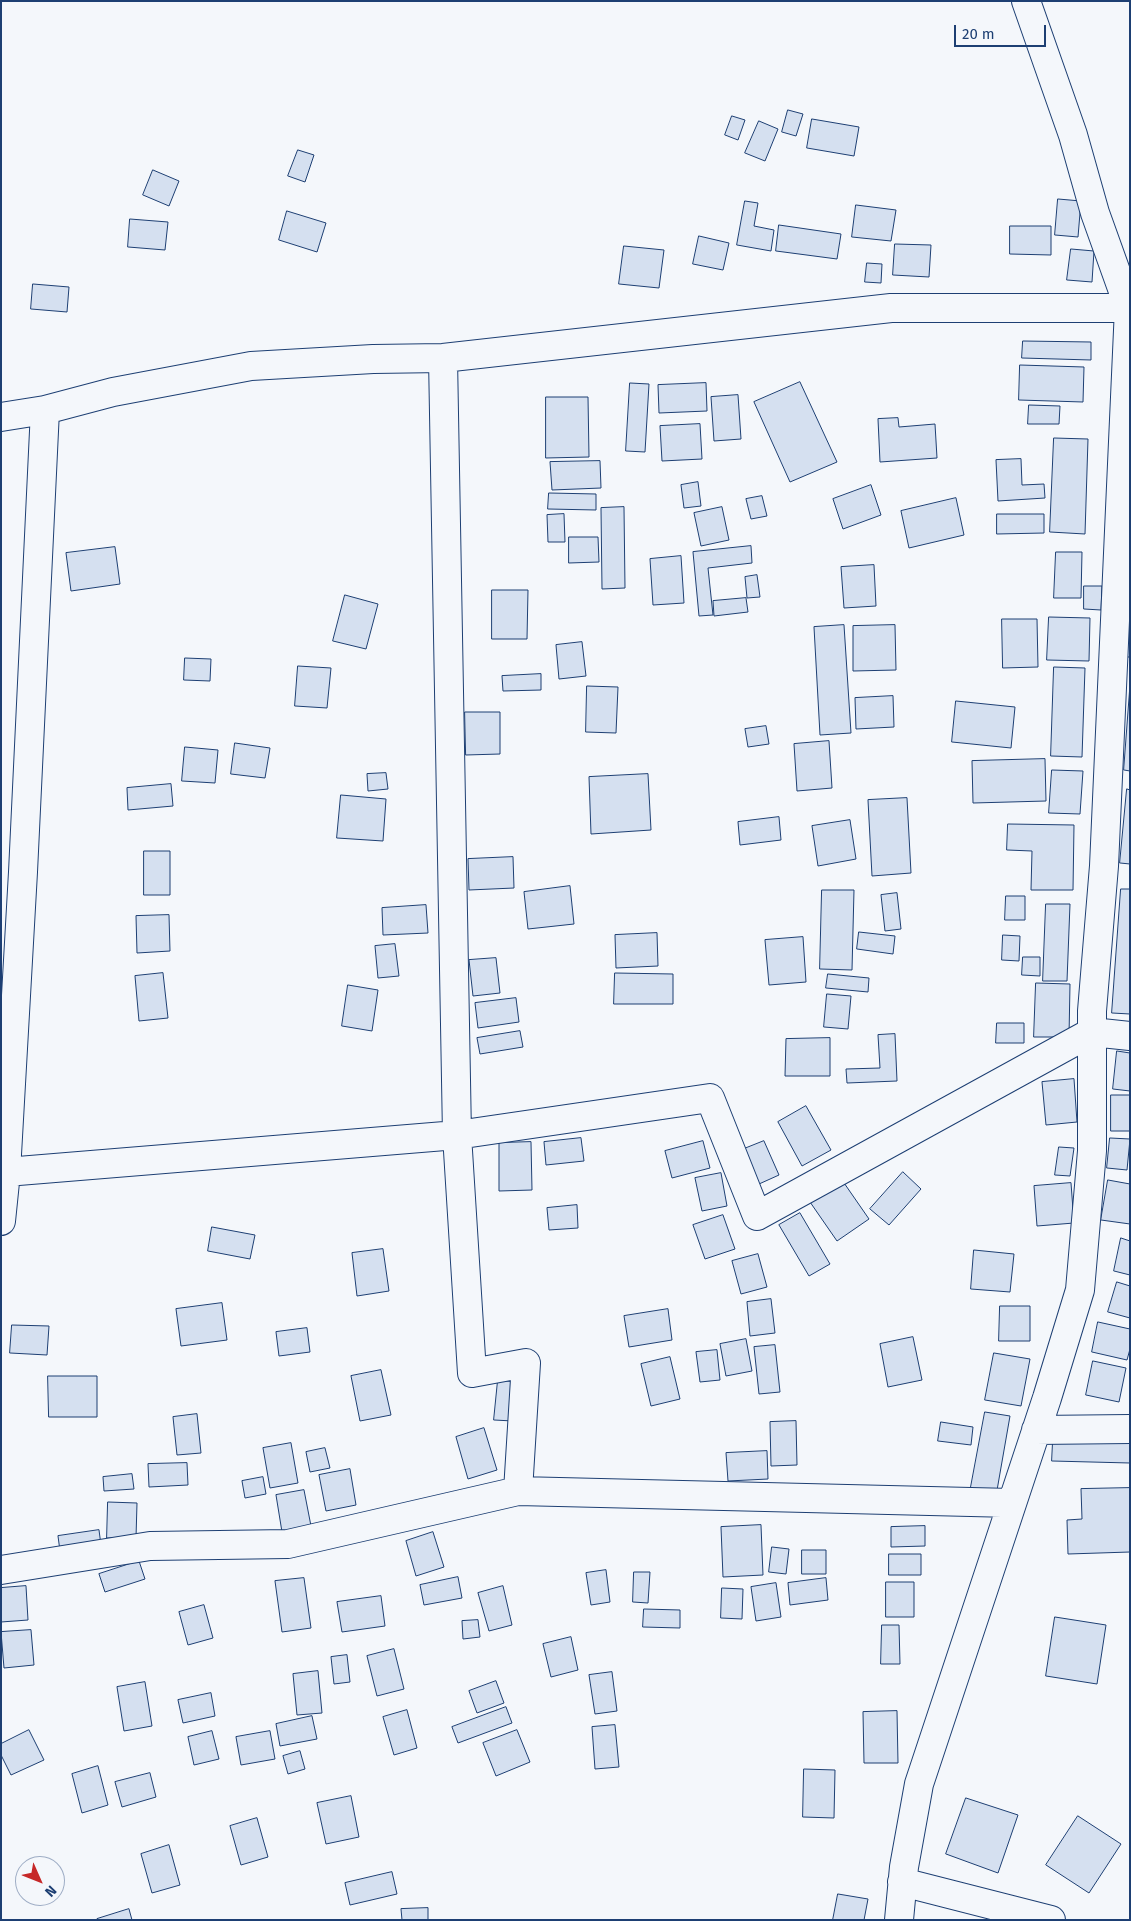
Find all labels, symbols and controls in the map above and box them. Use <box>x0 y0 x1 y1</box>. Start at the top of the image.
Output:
scale bar <box>956 15 1048 47</box>
text: 20 m <box>962 25 995 43</box>
north arrow <box>15 1856 65 1906</box>
text: N <box>41 1882 60 1900</box>

